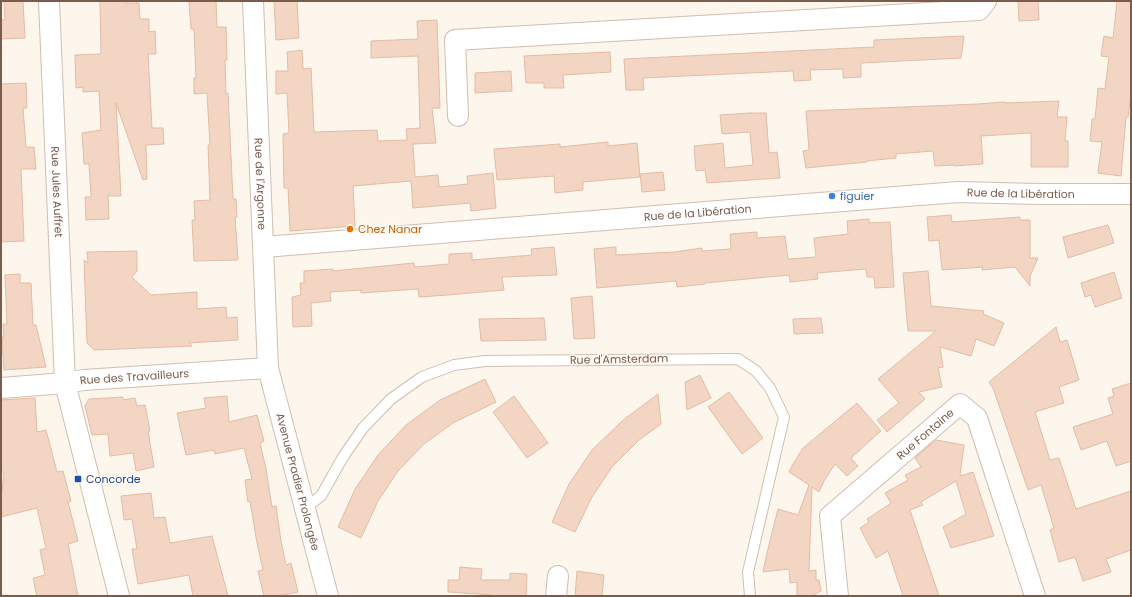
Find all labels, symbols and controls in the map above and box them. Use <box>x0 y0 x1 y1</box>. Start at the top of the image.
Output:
street label: Rue de l'Argonne <box>251 137 270 230</box>
street label: Rue Jules Auffret <box>47 146 67 238</box>
street label: Rue de la Libération <box>967 184 1075 202</box>
place label: figuier <box>840 188 874 204</box>
marker: figuier <box>827 191 837 201</box>
street label: Rue de la Libération <box>643 200 752 225</box>
place label: Chez Nanar <box>358 221 422 237</box>
marker: Chez Nanar <box>345 224 355 234</box>
street label: Rue d'Amsterdam <box>570 350 668 368</box>
street label: Rue des Travailleurs <box>79 365 190 389</box>
street label: Rue Fontaine <box>893 405 957 463</box>
street label: Avenue Pradier Prolongée <box>272 411 324 553</box>
place label: Concorde <box>86 471 141 487</box>
marker: Concorde <box>73 474 83 484</box>

